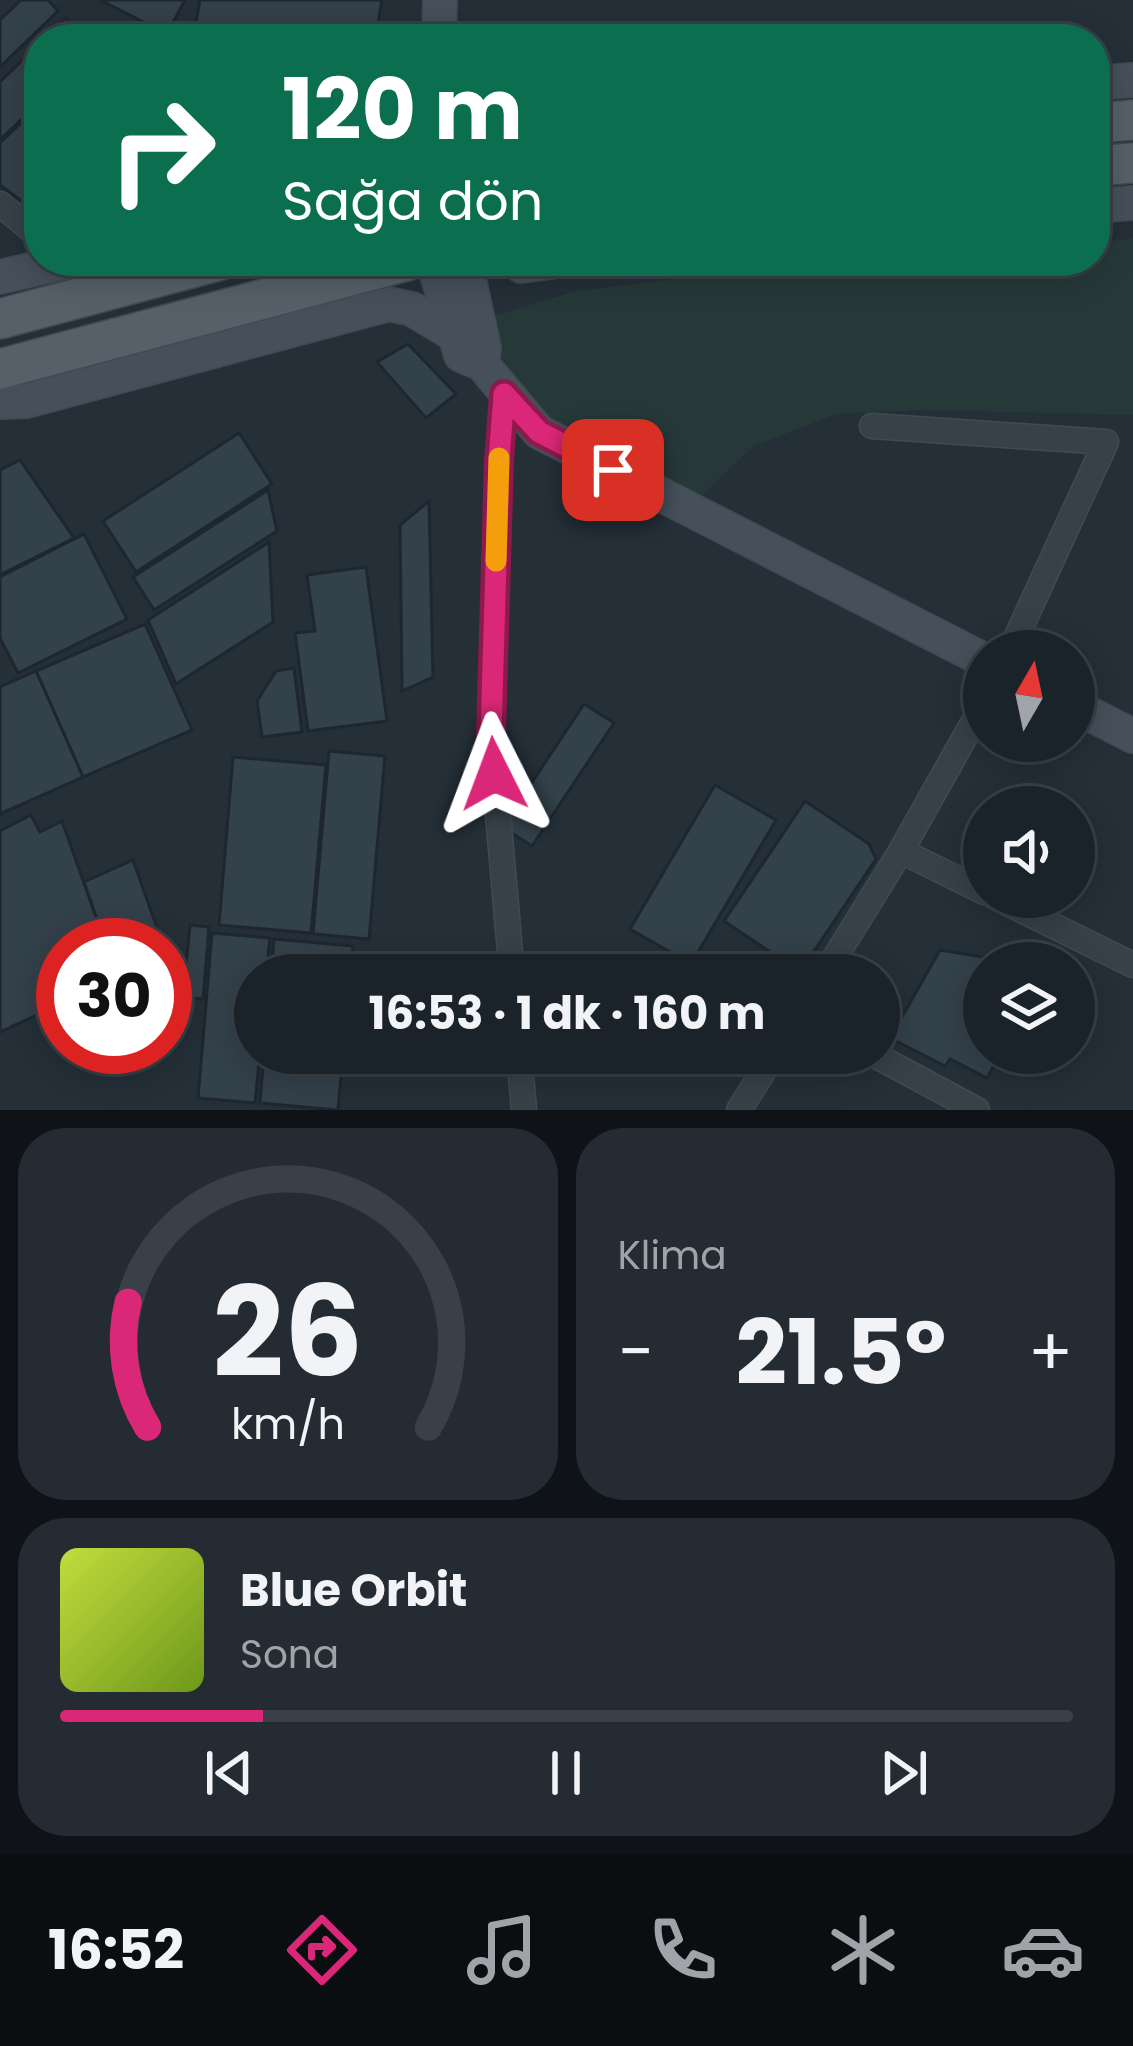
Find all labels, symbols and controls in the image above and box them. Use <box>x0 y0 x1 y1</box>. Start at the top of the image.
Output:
text: 120 m <box>282 51 523 168</box>
icon: right <box>84 72 240 228</box>
text: Sağa dön <box>282 163 543 239</box>
pin <box>562 419 664 521</box>
icon: arrive <box>580 437 646 503</box>
north arrow <box>963 630 1095 762</box>
map controls <box>963 630 1095 1074</box>
position arrow <box>431 711 557 837</box>
button: sound <box>963 786 1095 918</box>
speed limit sign: 30 <box>36 918 192 1074</box>
button: layers <box>963 942 1095 1074</box>
text: 16:53 · 1 dk · 160 m <box>369 982 765 1045</box>
text: Klima <box>618 1228 727 1283</box>
text: 26 <box>212 1245 363 1420</box>
text: 21.5° <box>736 1289 946 1416</box>
text: − <box>618 1306 654 1398</box>
text: + <box>1028 1306 1073 1398</box>
text: km/h <box>231 1394 345 1454</box>
text: Blue Orbit <box>240 1559 467 1622</box>
text: Sona <box>240 1627 339 1682</box>
icon: previous <box>196 1740 262 1806</box>
icon: pause <box>533 1740 599 1806</box>
icon: next <box>871 1740 937 1806</box>
icon: directions <box>280 1908 364 1992</box>
icon: music <box>460 1908 544 1992</box>
icon: phone <box>641 1908 725 1992</box>
icon: climate <box>821 1908 905 1992</box>
icon: car <box>1001 1908 1085 1992</box>
text: 16:52 <box>48 1912 184 1988</box>

